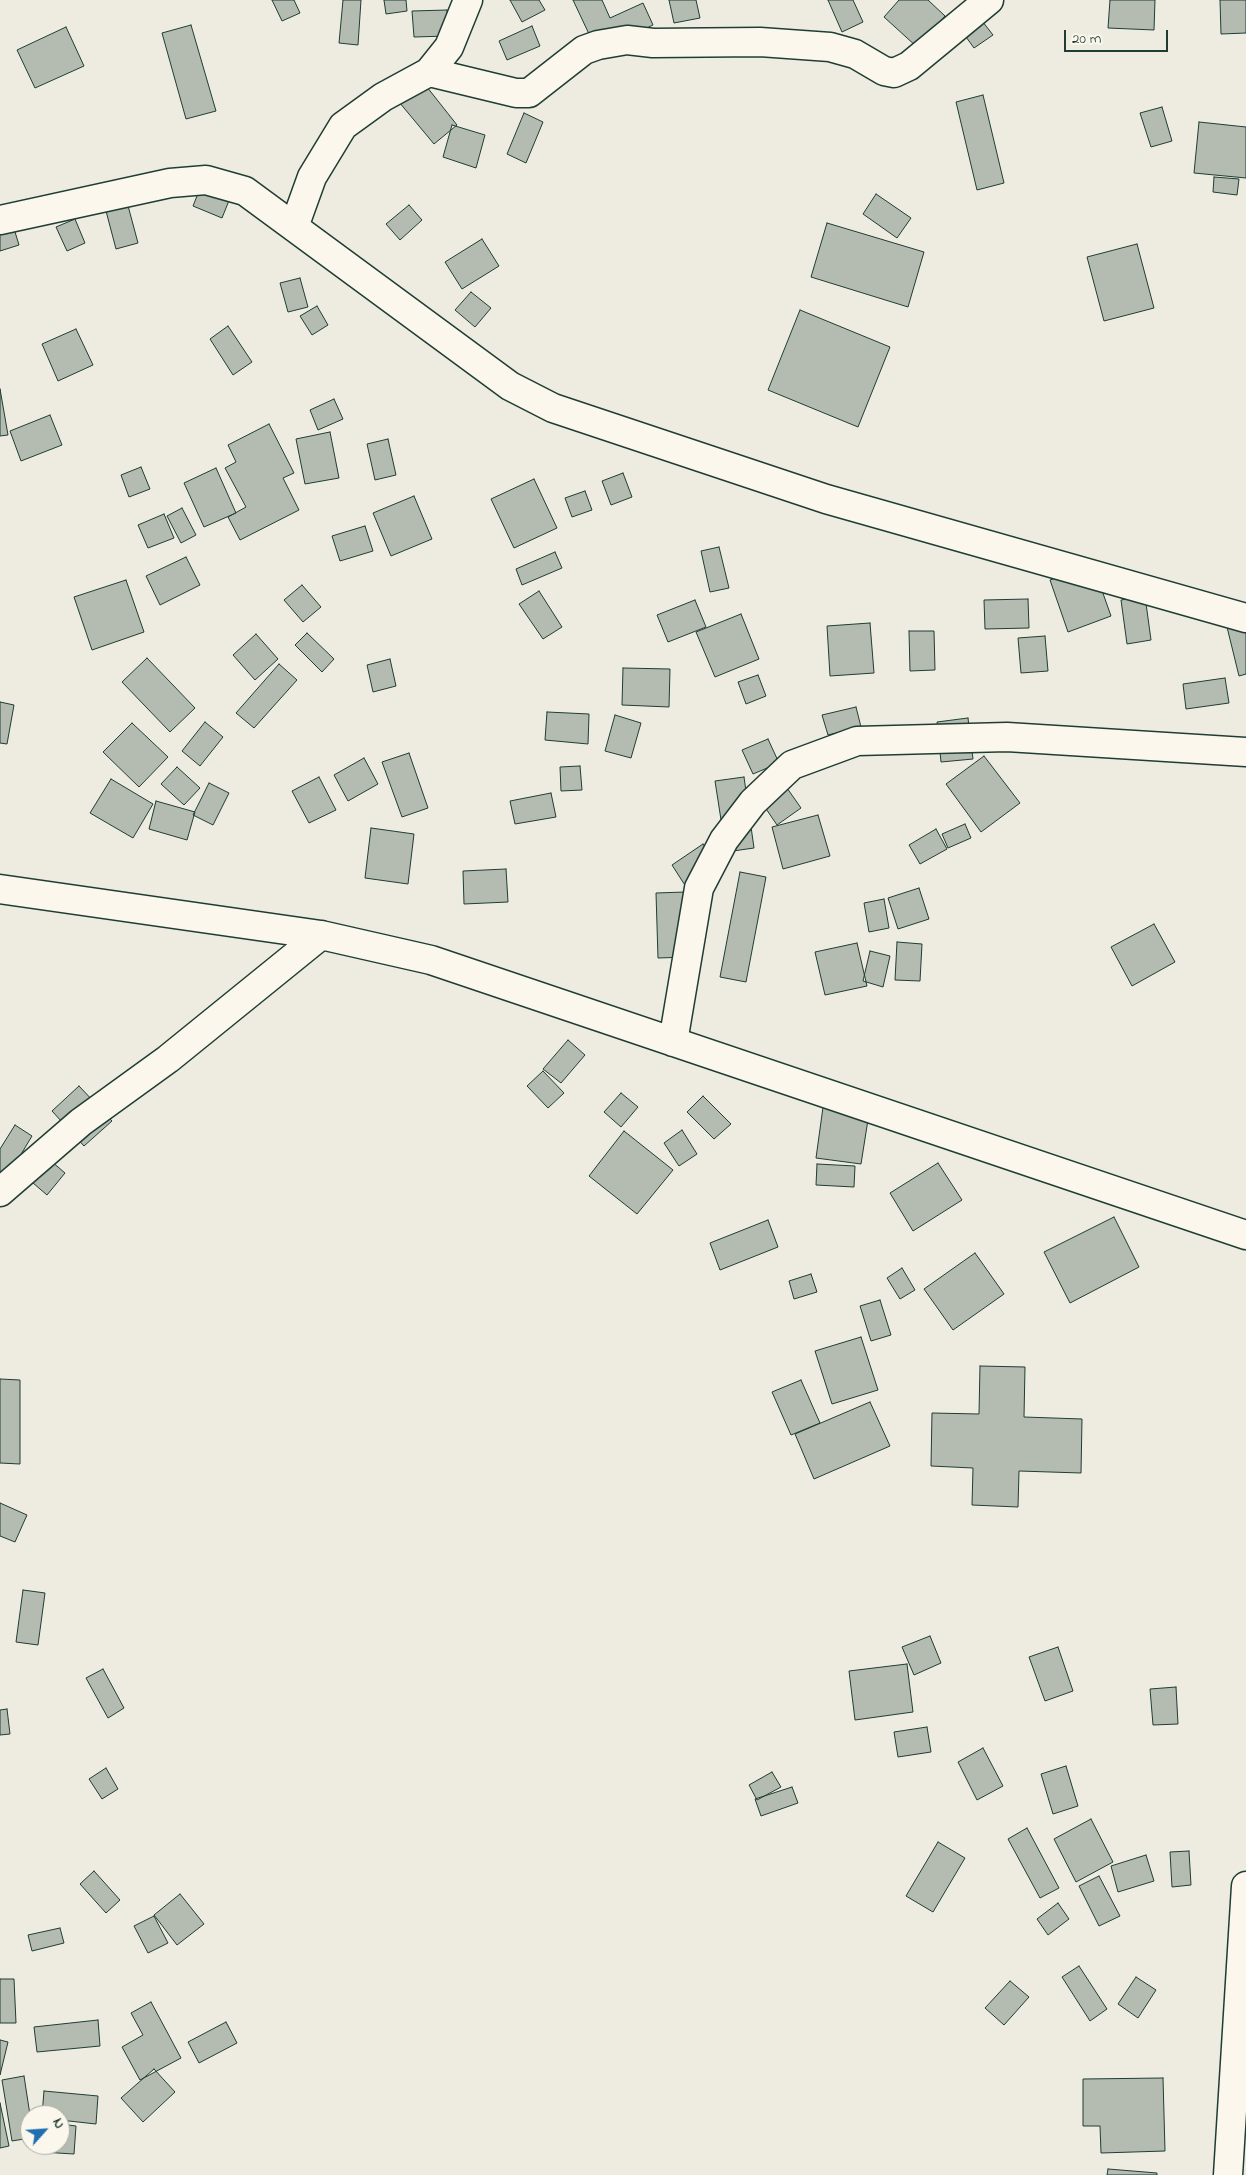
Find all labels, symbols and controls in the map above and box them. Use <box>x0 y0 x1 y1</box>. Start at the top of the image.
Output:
scale bar <box>1066 20 1170 52</box>
text: 20 m <box>1072 28 1101 50</box>
north arrow <box>20 2105 70 2155</box>
text: N <box>47 2115 70 2132</box>

